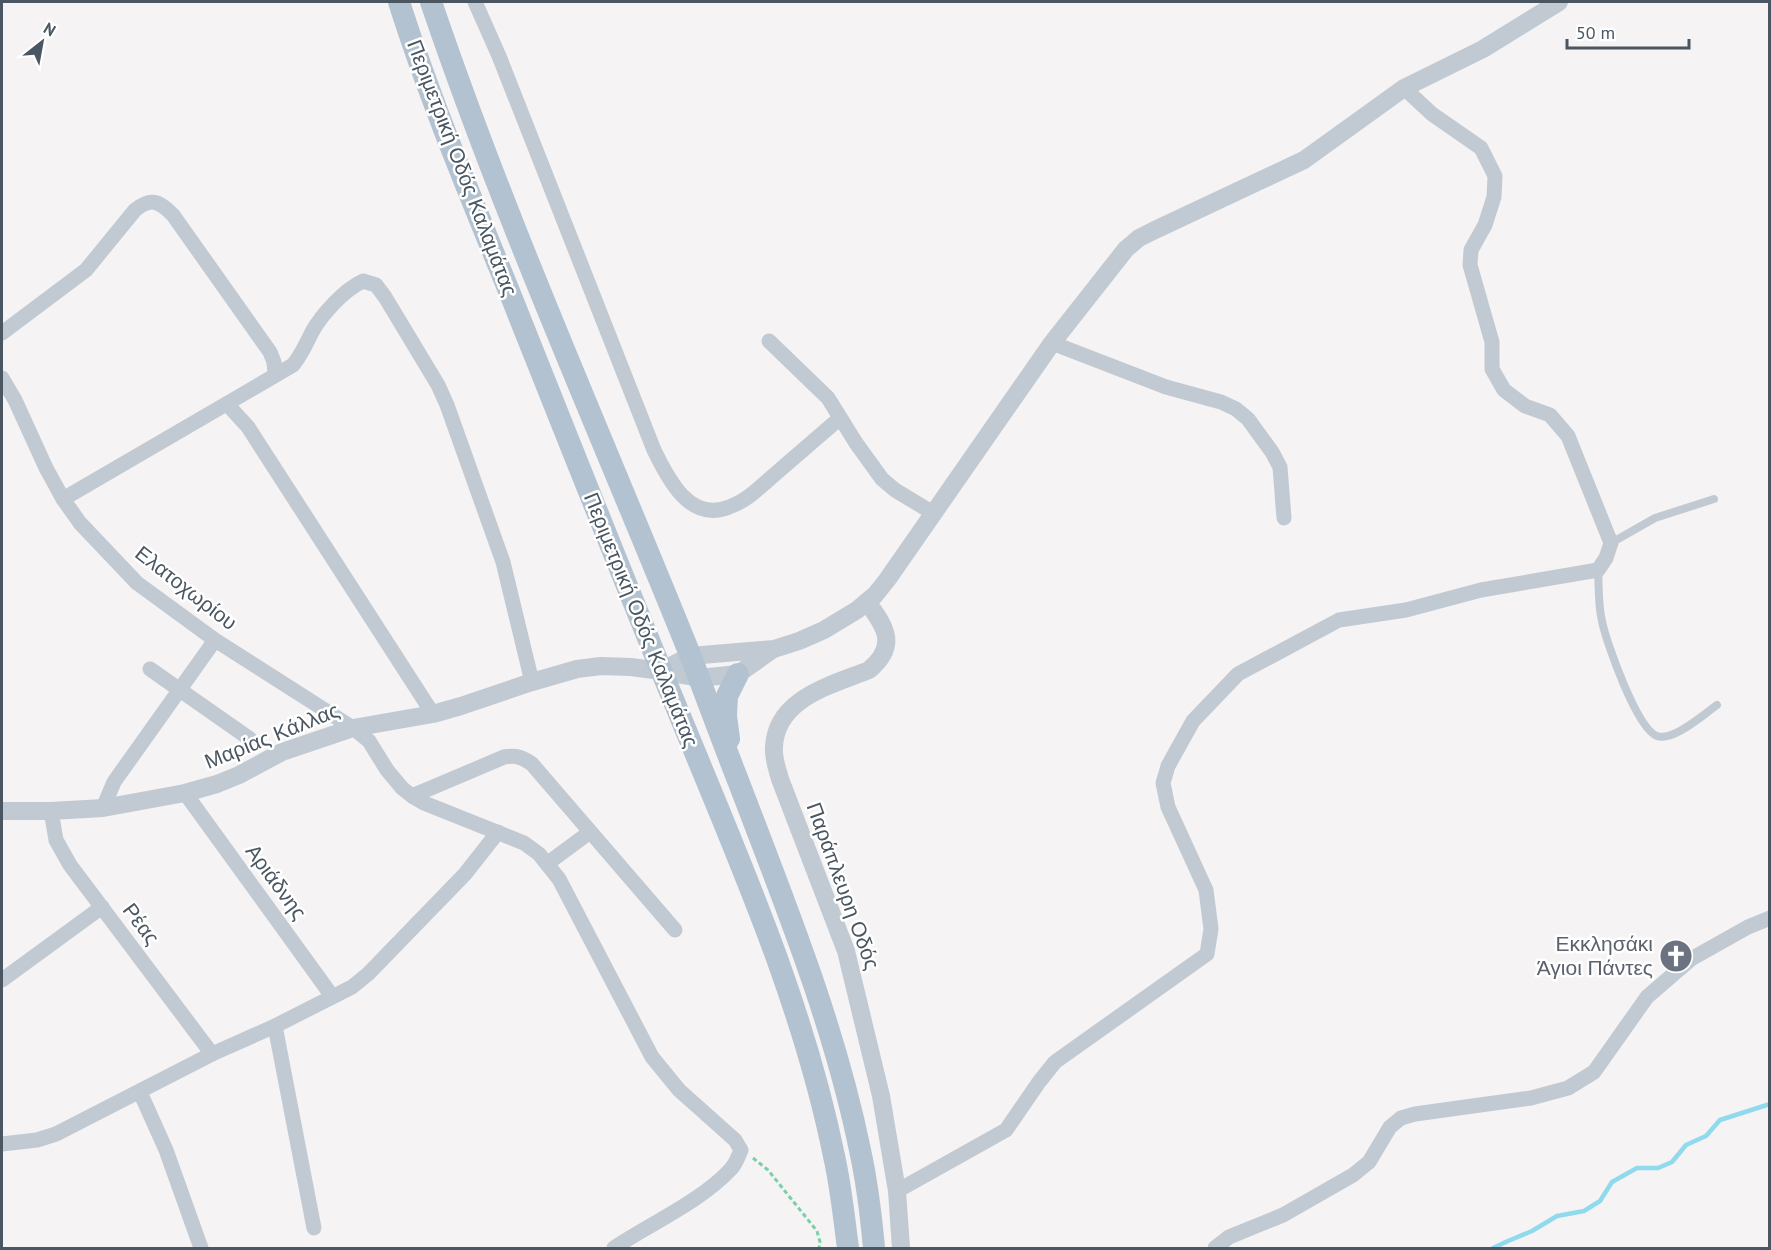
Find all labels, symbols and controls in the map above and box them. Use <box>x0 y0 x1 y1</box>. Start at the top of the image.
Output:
north arrow <box>12 12 72 72</box>
scale bar <box>1567 12 1688 50</box>
text: N <box>40 18 59 40</box>
text: 50 m <box>1576 21 1615 44</box>
street label: Περιμετρική Οδός Καλαμάτας <box>401 36 524 300</box>
street label: Περιμετρική Οδός Καλαμάτας <box>578 488 705 751</box>
street label: Ελατοχωρίου <box>130 539 243 636</box>
street label: Μαρίας Κάλλας <box>200 696 343 775</box>
street label: Παράπλευρη Οδός <box>801 799 886 973</box>
street label: Αριάδνης <box>240 839 313 925</box>
street label: Ρέας <box>117 897 166 950</box>
place label: Εκκλησάκι Άγιοι Πάντες <box>1537 930 1653 981</box>
church icon: Εκκλησάκι Άγιοι Πάντες <box>1658 938 1694 974</box>

